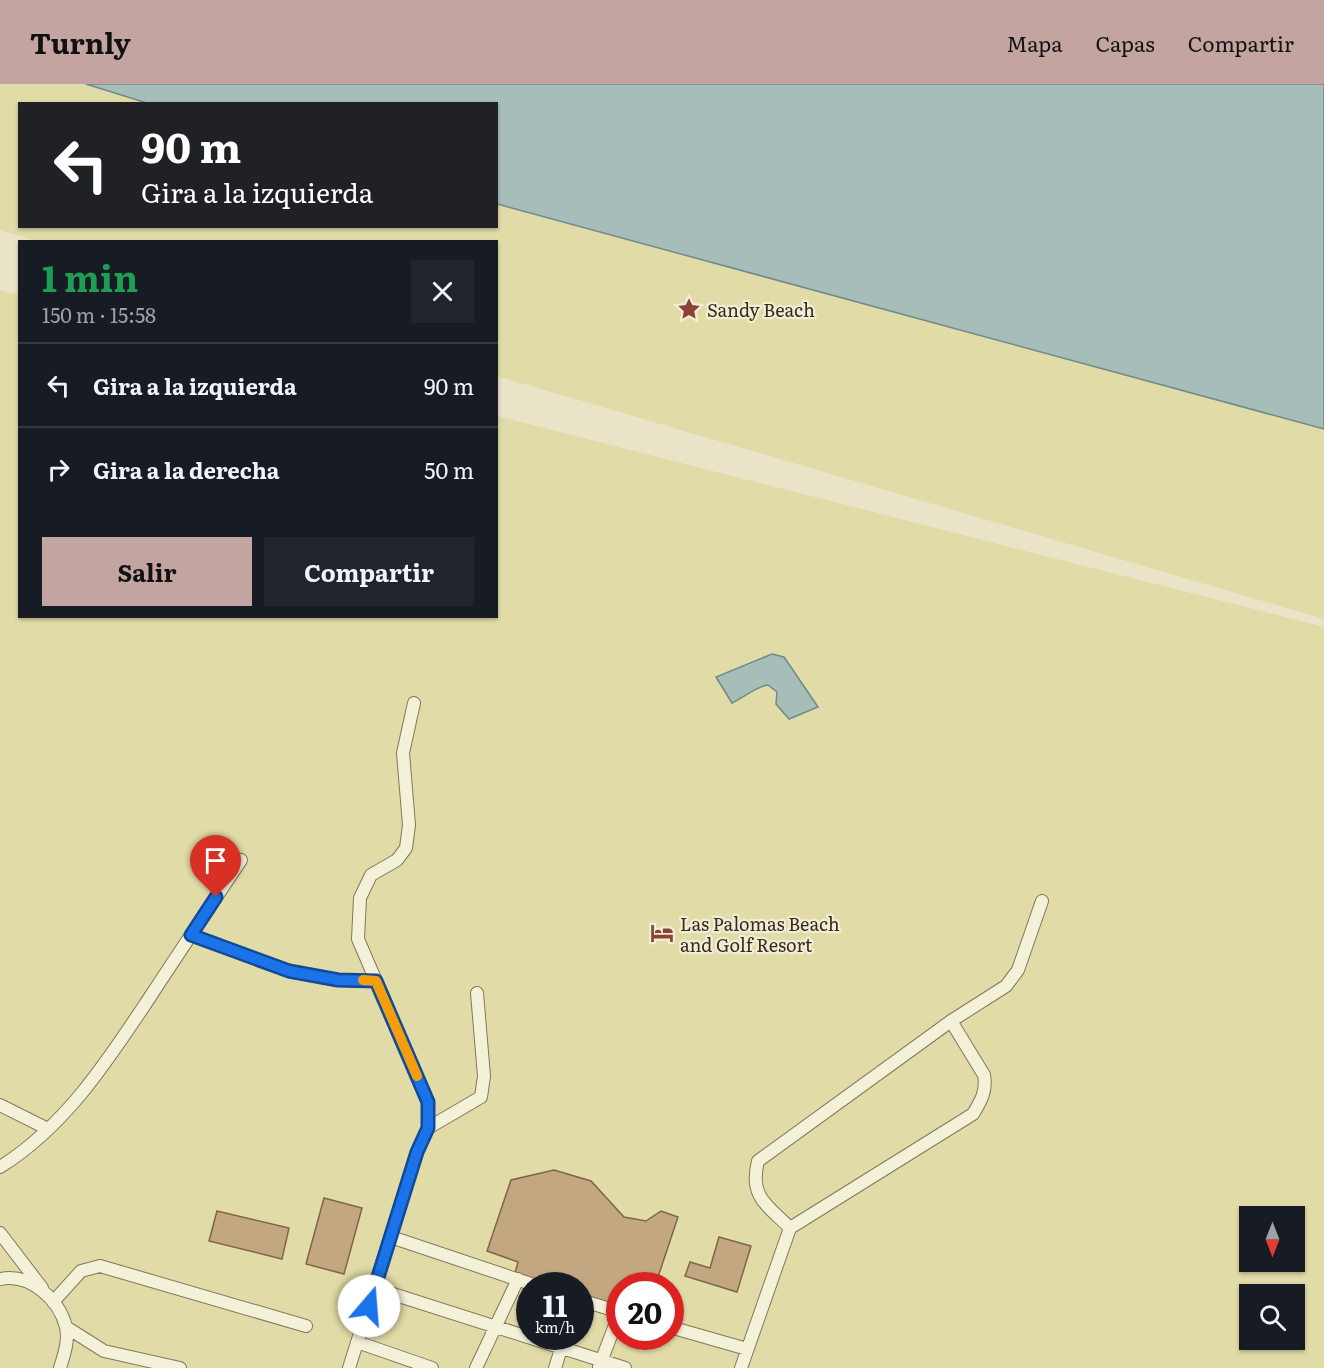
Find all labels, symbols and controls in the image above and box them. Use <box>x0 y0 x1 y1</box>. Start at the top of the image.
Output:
text: Turnly <box>30 21 131 63</box>
text: Mapa <box>1006 27 1063 58</box>
text: Capas <box>1096 27 1155 58</box>
text: Compartir <box>1188 27 1294 58</box>
text: 90 m <box>141 114 241 176</box>
icon: left <box>42 126 120 204</box>
text: Gira a la izquierda <box>141 171 373 211</box>
text: 1 min <box>42 250 138 303</box>
button: close <box>411 260 474 323</box>
place icon: Sandy Beach <box>676 296 702 322</box>
place label: Sandy Beach <box>707 296 815 323</box>
text: 150 m · 15:58 <box>42 299 156 329</box>
icon: left <box>42 369 75 402</box>
text: Gira a la izquierda <box>93 369 297 402</box>
text: 90 m <box>424 369 474 402</box>
icon: right <box>42 453 75 486</box>
text: Gira a la derecha <box>93 453 280 486</box>
text: 50 m <box>424 453 474 486</box>
button: Salir <box>42 537 252 606</box>
button: Compartir <box>264 537 474 606</box>
pin <box>190 835 241 897</box>
icon: arrive <box>199 844 232 877</box>
place label: Las Palomas Beach and Golf Resort <box>680 910 840 958</box>
hotel icon: Las Palomas Beach and Golf Resort <box>649 920 675 946</box>
north arrow <box>1239 1206 1305 1272</box>
map controls <box>1239 1206 1305 1350</box>
speed limit sign: 20 <box>606 1272 684 1350</box>
position arrow <box>337 1274 401 1338</box>
text: 11 <box>543 1282 567 1326</box>
button: search <box>1239 1284 1305 1350</box>
text: km/h <box>535 1315 575 1338</box>

